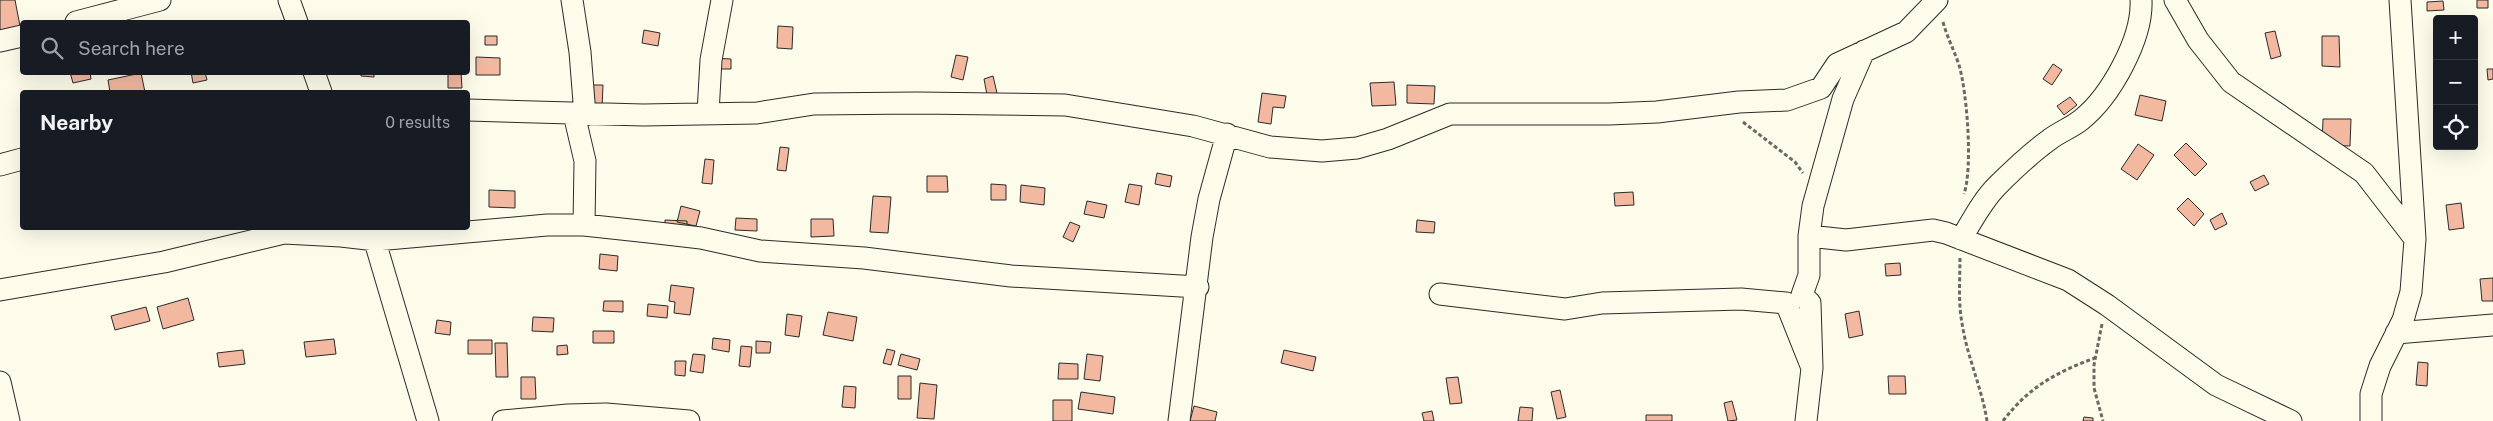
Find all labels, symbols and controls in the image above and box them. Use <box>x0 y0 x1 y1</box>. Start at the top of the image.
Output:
map controls <box>2433 15 2478 150</box>
button: + <box>2433 15 2478 60</box>
search box <box>20 20 470 75</box>
icon: search <box>38 34 66 62</box>
text: Search here <box>78 37 185 59</box>
button: − <box>2433 60 2478 105</box>
button: locate <box>2433 105 2478 150</box>
text: Nearby <box>40 110 113 135</box>
text: 0 results <box>385 113 450 132</box>

